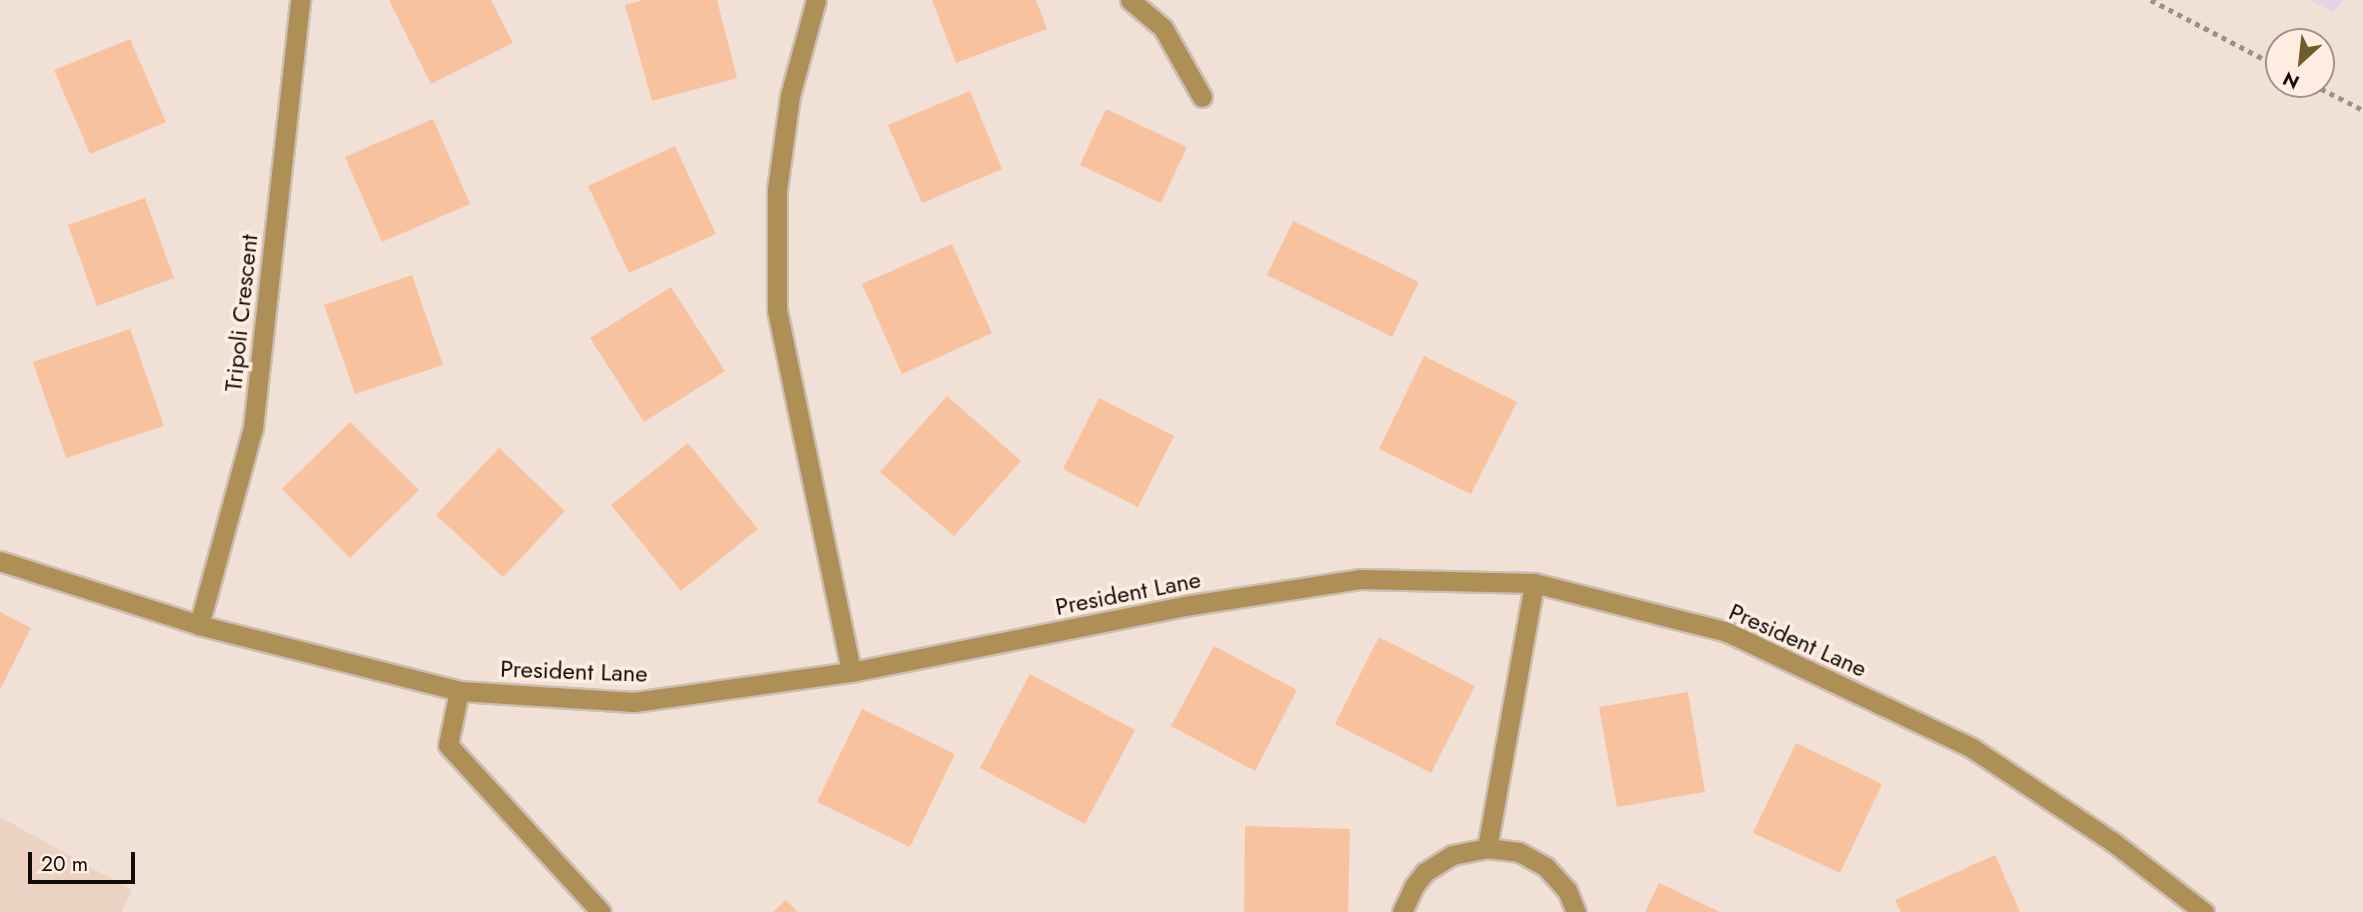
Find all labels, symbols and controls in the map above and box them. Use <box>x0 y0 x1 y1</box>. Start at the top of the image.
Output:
north arrow <box>2265 28 2335 98</box>
text: N <box>2278 65 2304 96</box>
street label: Tripoli Crescent <box>218 233 264 393</box>
street label: President Lane <box>1053 565 1203 621</box>
street label: President Lane <box>1725 597 1871 683</box>
street label: President Lane <box>500 654 648 688</box>
scale bar <box>32 838 138 882</box>
text: 20 m <box>41 849 88 879</box>

